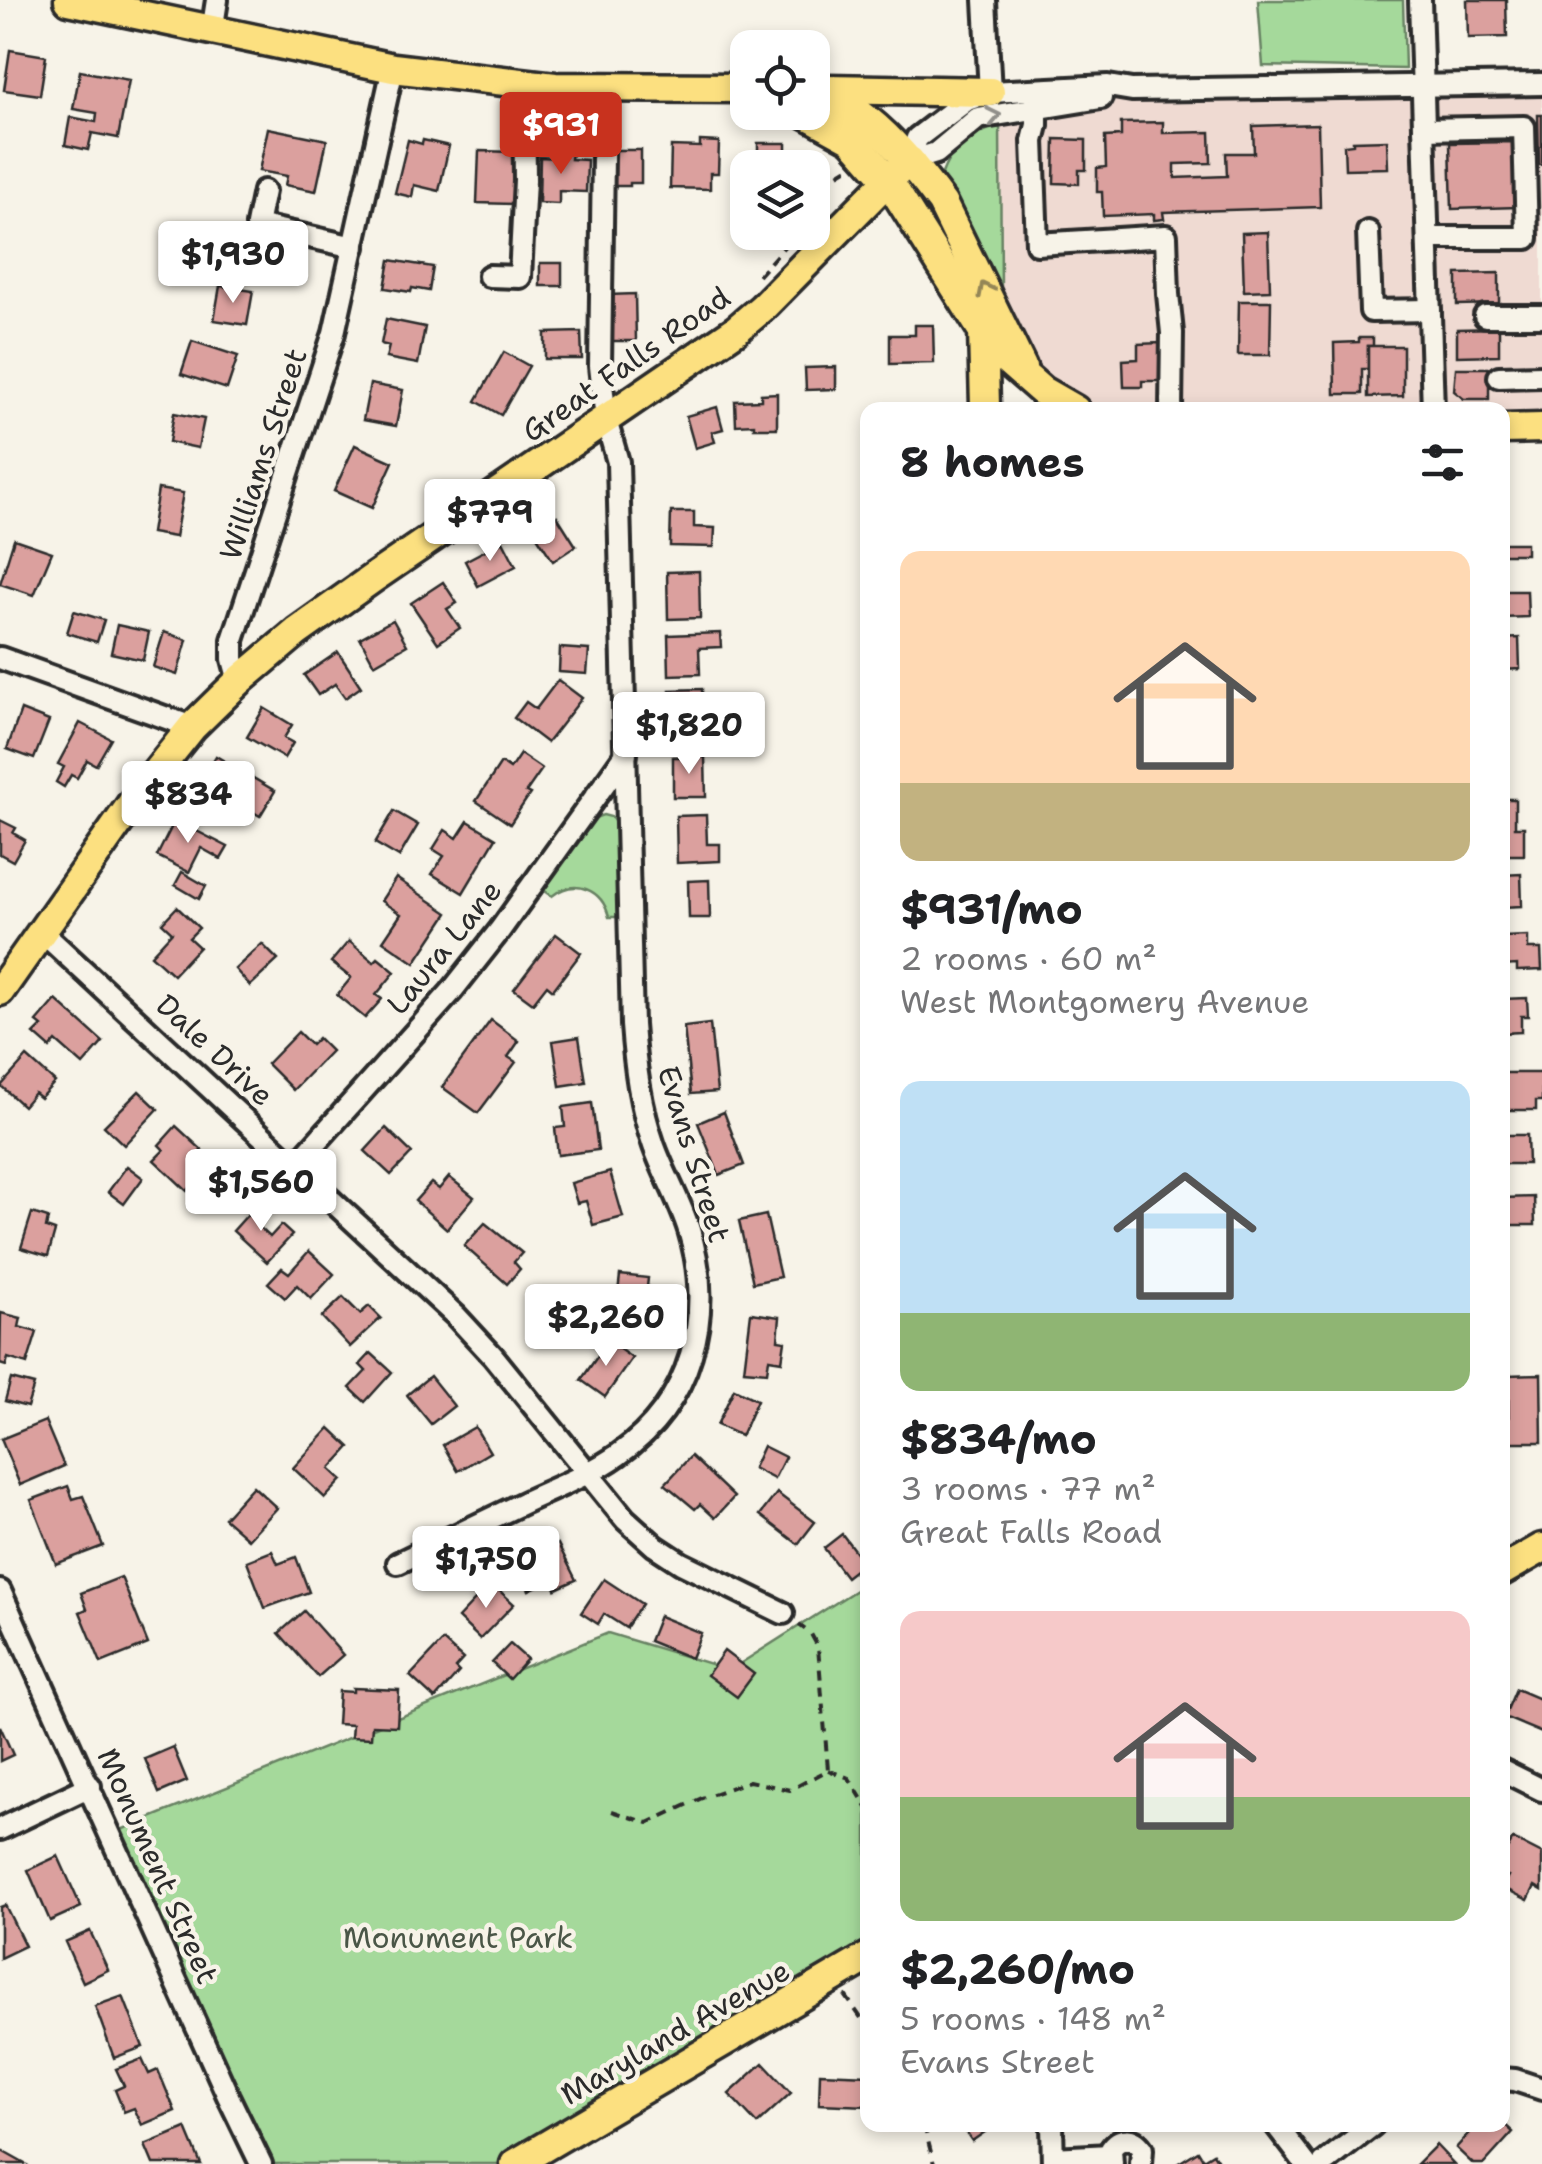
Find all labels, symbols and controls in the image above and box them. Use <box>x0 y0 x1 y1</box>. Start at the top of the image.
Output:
map controls <box>730 30 830 250</box>
button: locate <box>730 30 830 130</box>
pin: $931 <box>502 92 620 177</box>
text: $931 <box>522 103 600 146</box>
one-way arrow <box>985 106 1002 127</box>
button: layers <box>730 150 830 250</box>
pin: $1,930 <box>152 221 314 306</box>
text: $1,930 <box>180 232 286 275</box>
street label: Great Falls Road <box>514 277 738 451</box>
one-way arrow <box>977 281 997 299</box>
street label: Williams Street <box>209 343 317 565</box>
text: 8 homes <box>900 434 1085 490</box>
icon: filters <box>1415 435 1470 490</box>
pin: $779 <box>431 479 549 564</box>
text: $779 <box>446 490 534 533</box>
icon: home <box>1095 616 1275 796</box>
pin: $1,820 <box>608 692 770 777</box>
text: $1,820 <box>635 703 743 746</box>
pin: $834 <box>129 761 247 846</box>
text: $834 <box>144 772 232 815</box>
street label: Laura Lane <box>377 871 511 1023</box>
text: $931/mo <box>900 881 1083 937</box>
text: 2 rooms · 60 m² <box>900 937 1157 980</box>
text: West Montgomery Avenue <box>900 980 1309 1023</box>
street label: Dale Drive <box>147 985 283 1115</box>
street label: Evans Street <box>648 1061 740 1247</box>
icon: home <box>1095 1146 1275 1326</box>
pin: $1,560 <box>180 1149 342 1234</box>
text: $1,560 <box>207 1160 315 1203</box>
pin: $2,260 <box>525 1284 687 1369</box>
text: $2,260 <box>547 1295 665 1338</box>
text: $834/mo <box>900 1411 1097 1467</box>
text: 3 rooms · 77 m² <box>900 1467 1156 1510</box>
text: Great Falls Road <box>900 1510 1162 1553</box>
pin: $1,750 <box>405 1526 567 1611</box>
text: $1,750 <box>434 1537 538 1580</box>
icon: home <box>1095 1676 1275 1856</box>
street label: Monument Street <box>88 1742 228 1990</box>
park label: Monument Park <box>343 1917 573 1958</box>
text: $2,260/mo <box>900 1941 1135 1997</box>
street label: Maryland Avenue <box>553 1950 797 2114</box>
text: 5 rooms · 148 m² <box>900 1997 1166 2040</box>
text: Evans Street <box>900 2040 1095 2083</box>

